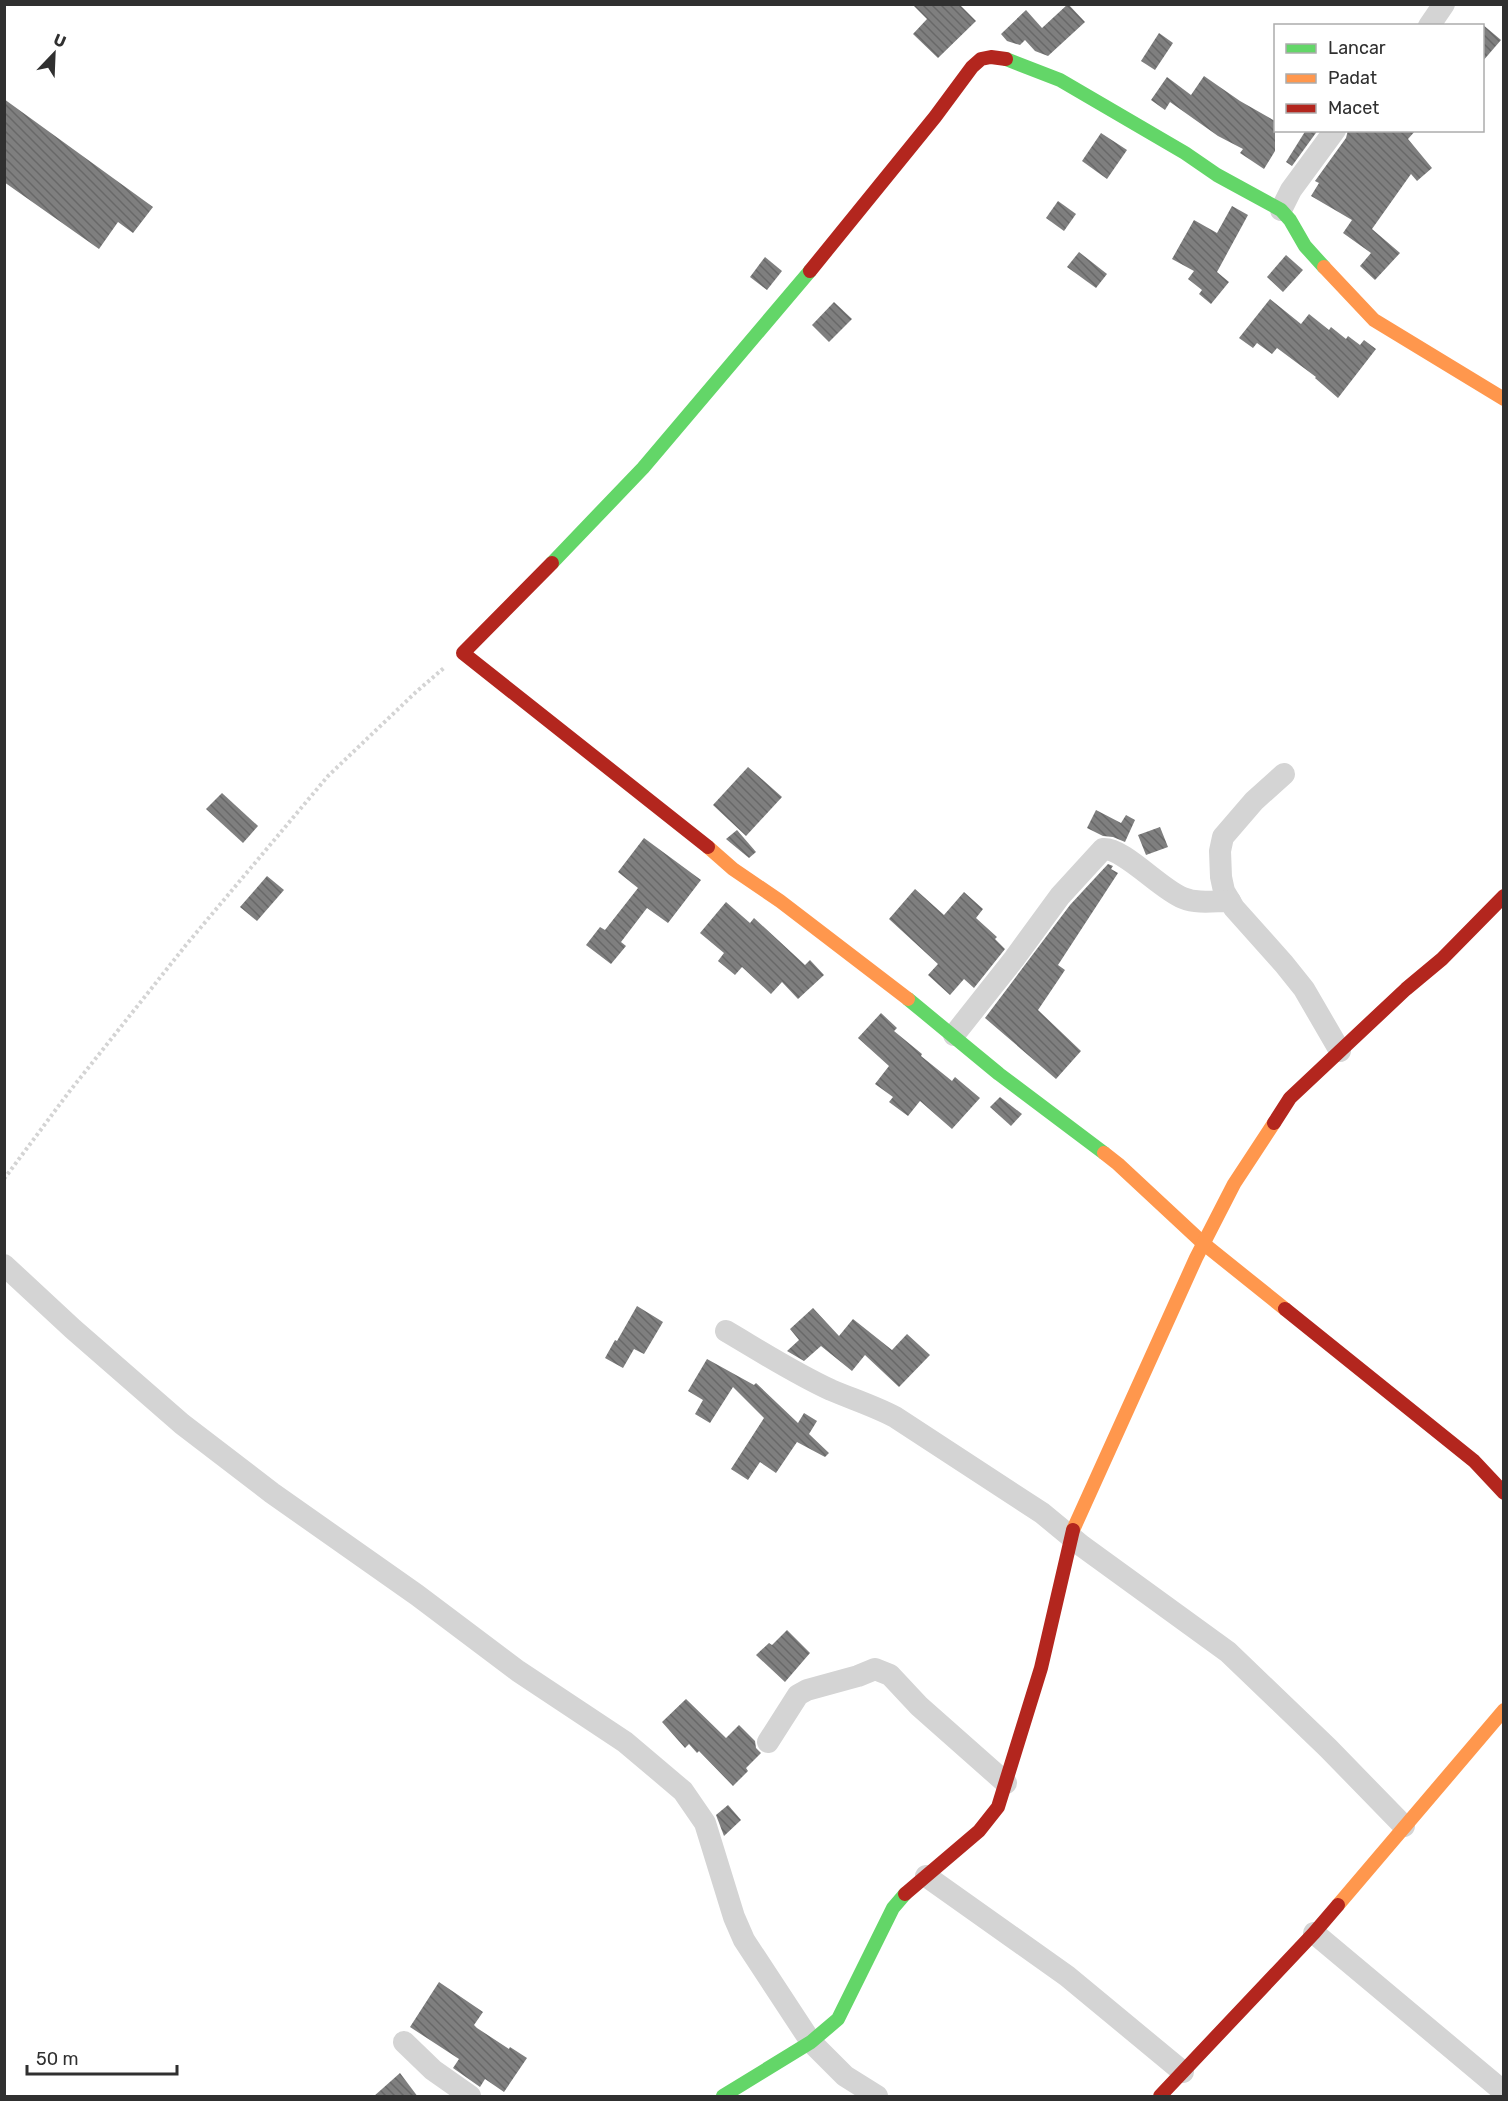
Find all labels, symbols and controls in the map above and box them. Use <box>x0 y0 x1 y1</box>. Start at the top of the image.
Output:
north arrow <box>24 24 84 84</box>
legend <box>1274 24 1484 132</box>
text: U <box>51 30 69 52</box>
text: Lancar <box>1328 37 1386 59</box>
text: Padat <box>1328 67 1377 89</box>
text: Macet <box>1328 97 1379 119</box>
scale bar <box>27 2038 177 2076</box>
text: 50 m <box>36 2048 79 2070</box>

